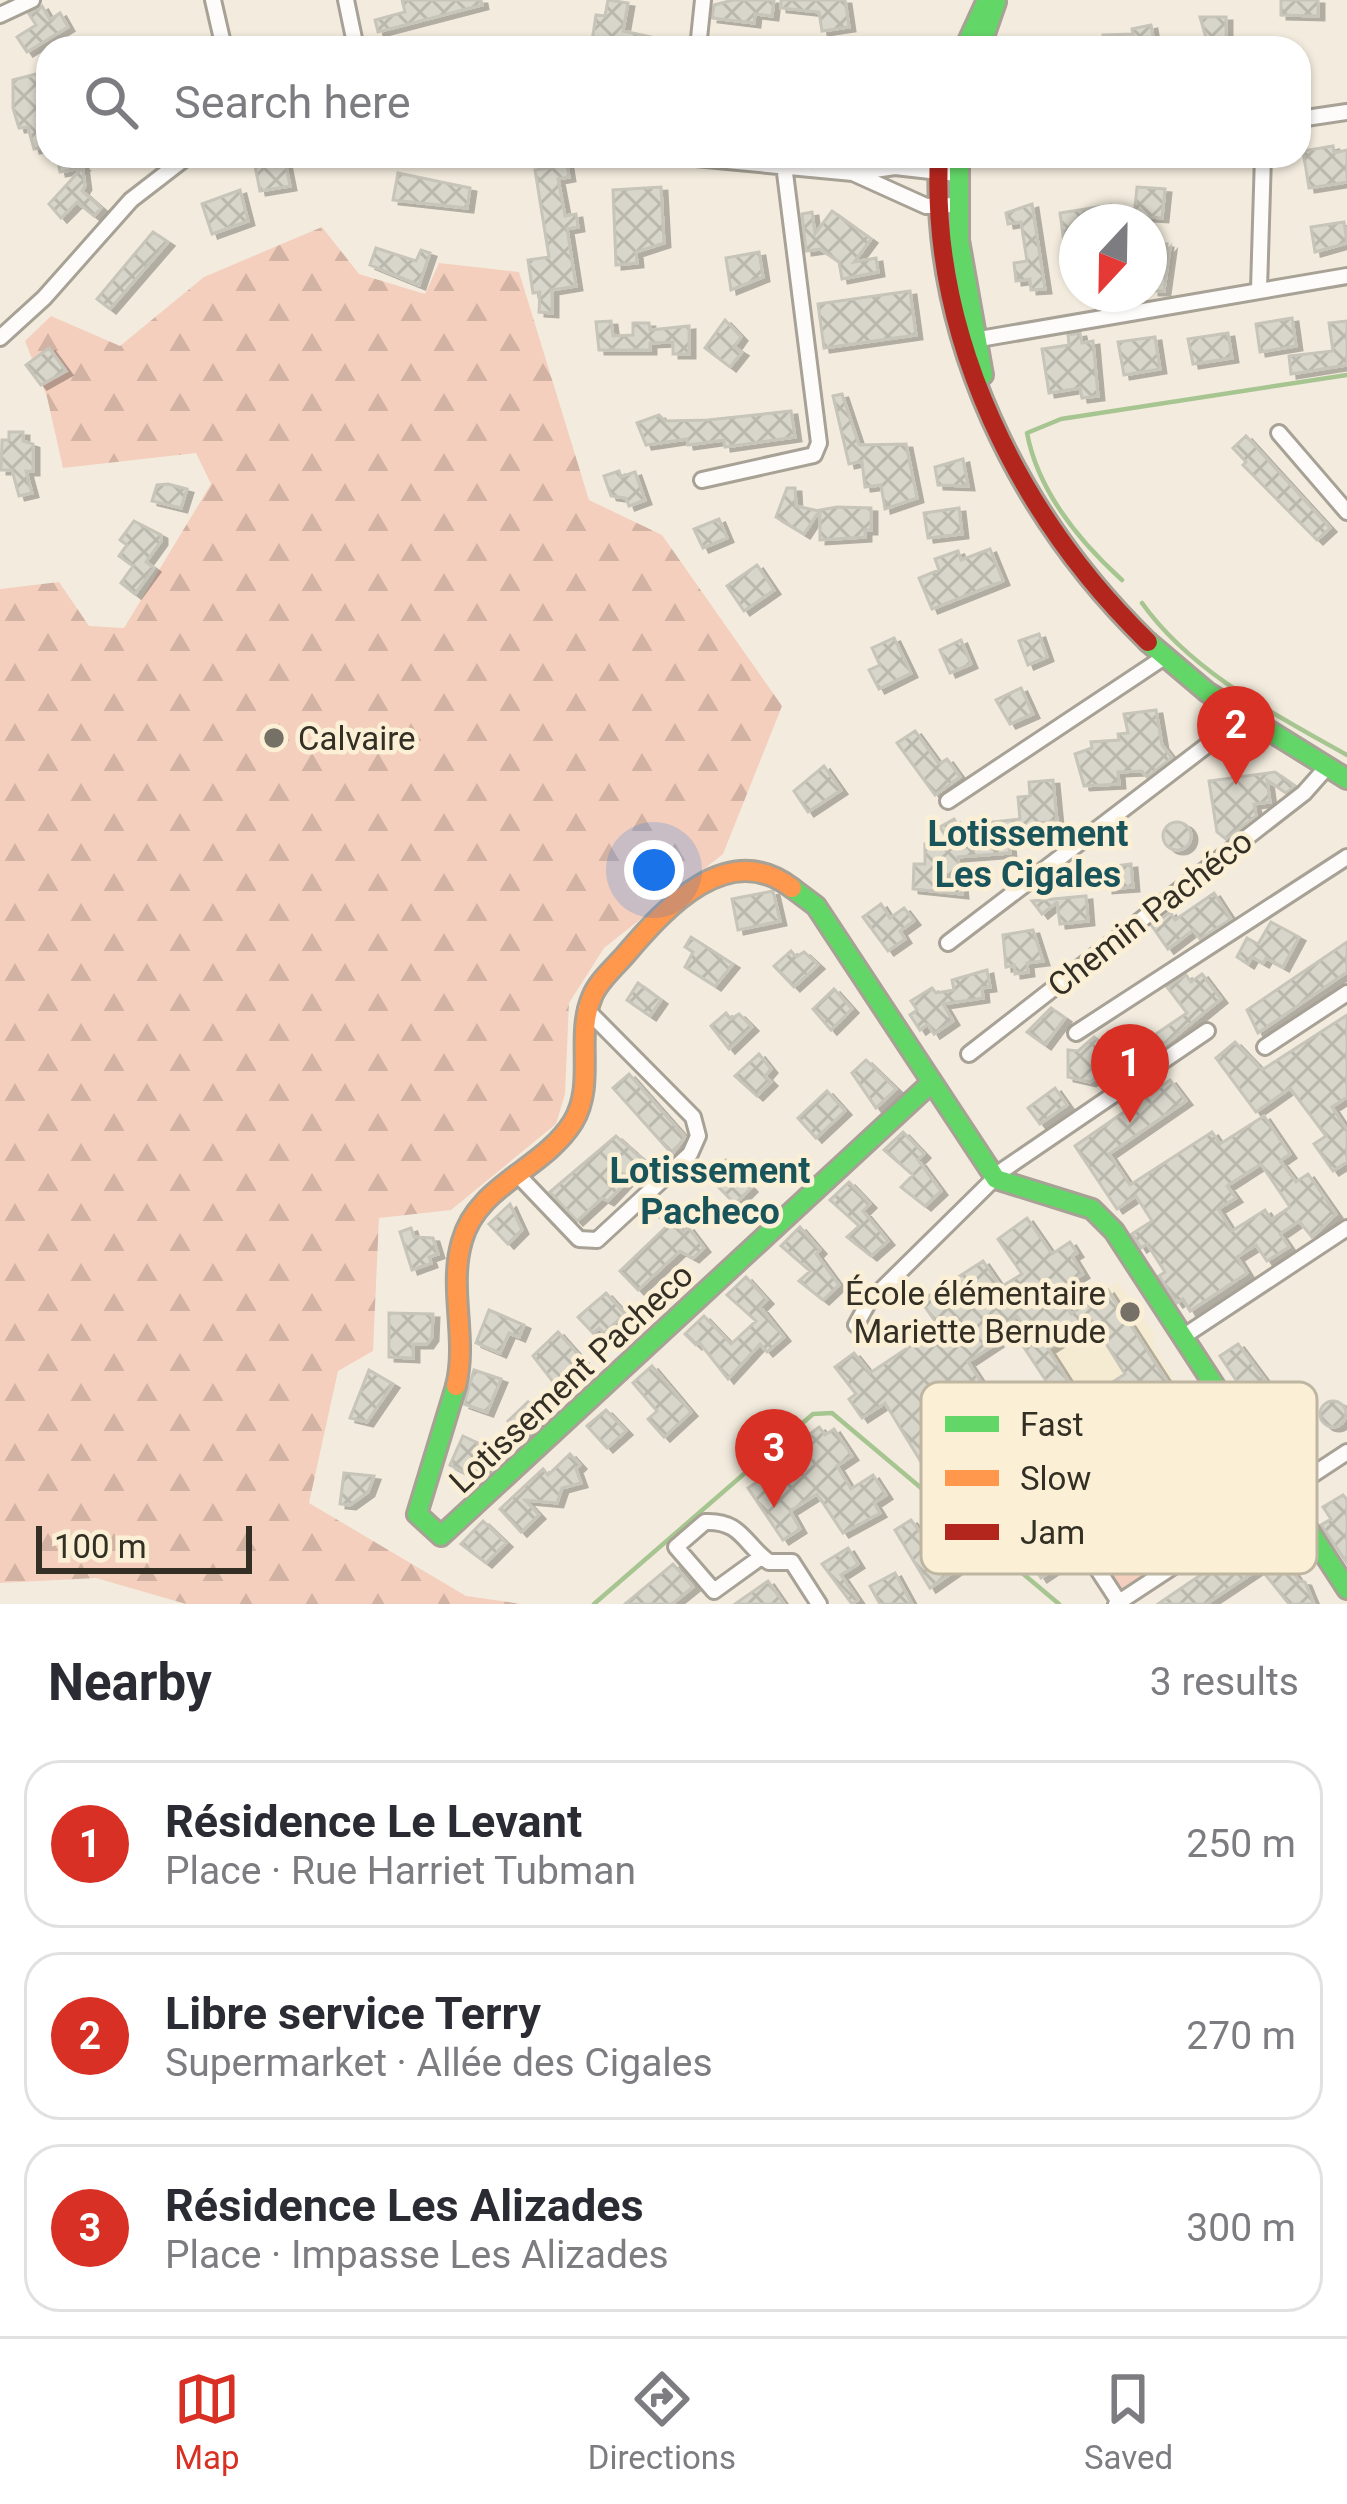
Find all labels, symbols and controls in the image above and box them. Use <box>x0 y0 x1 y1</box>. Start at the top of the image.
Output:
search box <box>36 36 1311 168</box>
icon: search <box>78 69 144 135</box>
text: Search here <box>174 76 411 129</box>
north arrow <box>1059 204 1167 312</box>
pin: 2 <box>1197 686 1275 785</box>
place label: Calvaire <box>298 719 416 758</box>
marker: Calvaire <box>261 725 287 751</box>
district label: Lotissement Les Cigales <box>928 813 1128 896</box>
street label: Chemin Pachéco <box>1040 821 1260 1005</box>
your location <box>624 840 684 900</box>
pin: 1 <box>1091 1024 1169 1123</box>
district label: Lotissement Pacheco <box>610 1150 810 1233</box>
street label: Lotissement Pacheco <box>441 1255 701 1501</box>
place label: École élémentaire Mariette Bernude <box>845 1274 1106 1351</box>
marker: École élémentaire Mariette Bernude <box>1117 1299 1143 1325</box>
legend <box>921 1382 1317 1574</box>
text: Fast <box>1020 1405 1083 1444</box>
pin: 3 <box>735 1409 813 1508</box>
text: Slow <box>1020 1459 1091 1498</box>
text: Jam <box>1020 1513 1085 1552</box>
scale bar <box>36 1520 252 1573</box>
text: 100 m <box>54 1527 147 1566</box>
text: Nearby <box>48 1653 212 1712</box>
text: 3 results <box>1150 1659 1299 1705</box>
text: Résidence Le Levant <box>165 1795 582 1848</box>
text: 1 <box>79 1821 101 1867</box>
text: 250 m <box>1186 1821 1296 1867</box>
text: Place · Rue Harriet Tubman <box>165 1848 636 1894</box>
text: Libre service Terry <box>165 1987 541 2040</box>
text: 2 <box>79 2013 101 2059</box>
text: 270 m <box>1186 2013 1296 2059</box>
text: Supermarket · Allée des Cigales <box>165 2040 713 2086</box>
text: Résidence Les Alizades <box>165 2179 644 2232</box>
text: 3 <box>79 2205 101 2251</box>
text: 300 m <box>1186 2205 1296 2251</box>
text: Place · Impasse Les Alizades <box>165 2232 669 2278</box>
tab: Map <box>174 2366 240 2477</box>
tab: Directions <box>588 2366 736 2477</box>
tab: Saved <box>1084 2366 1173 2477</box>

